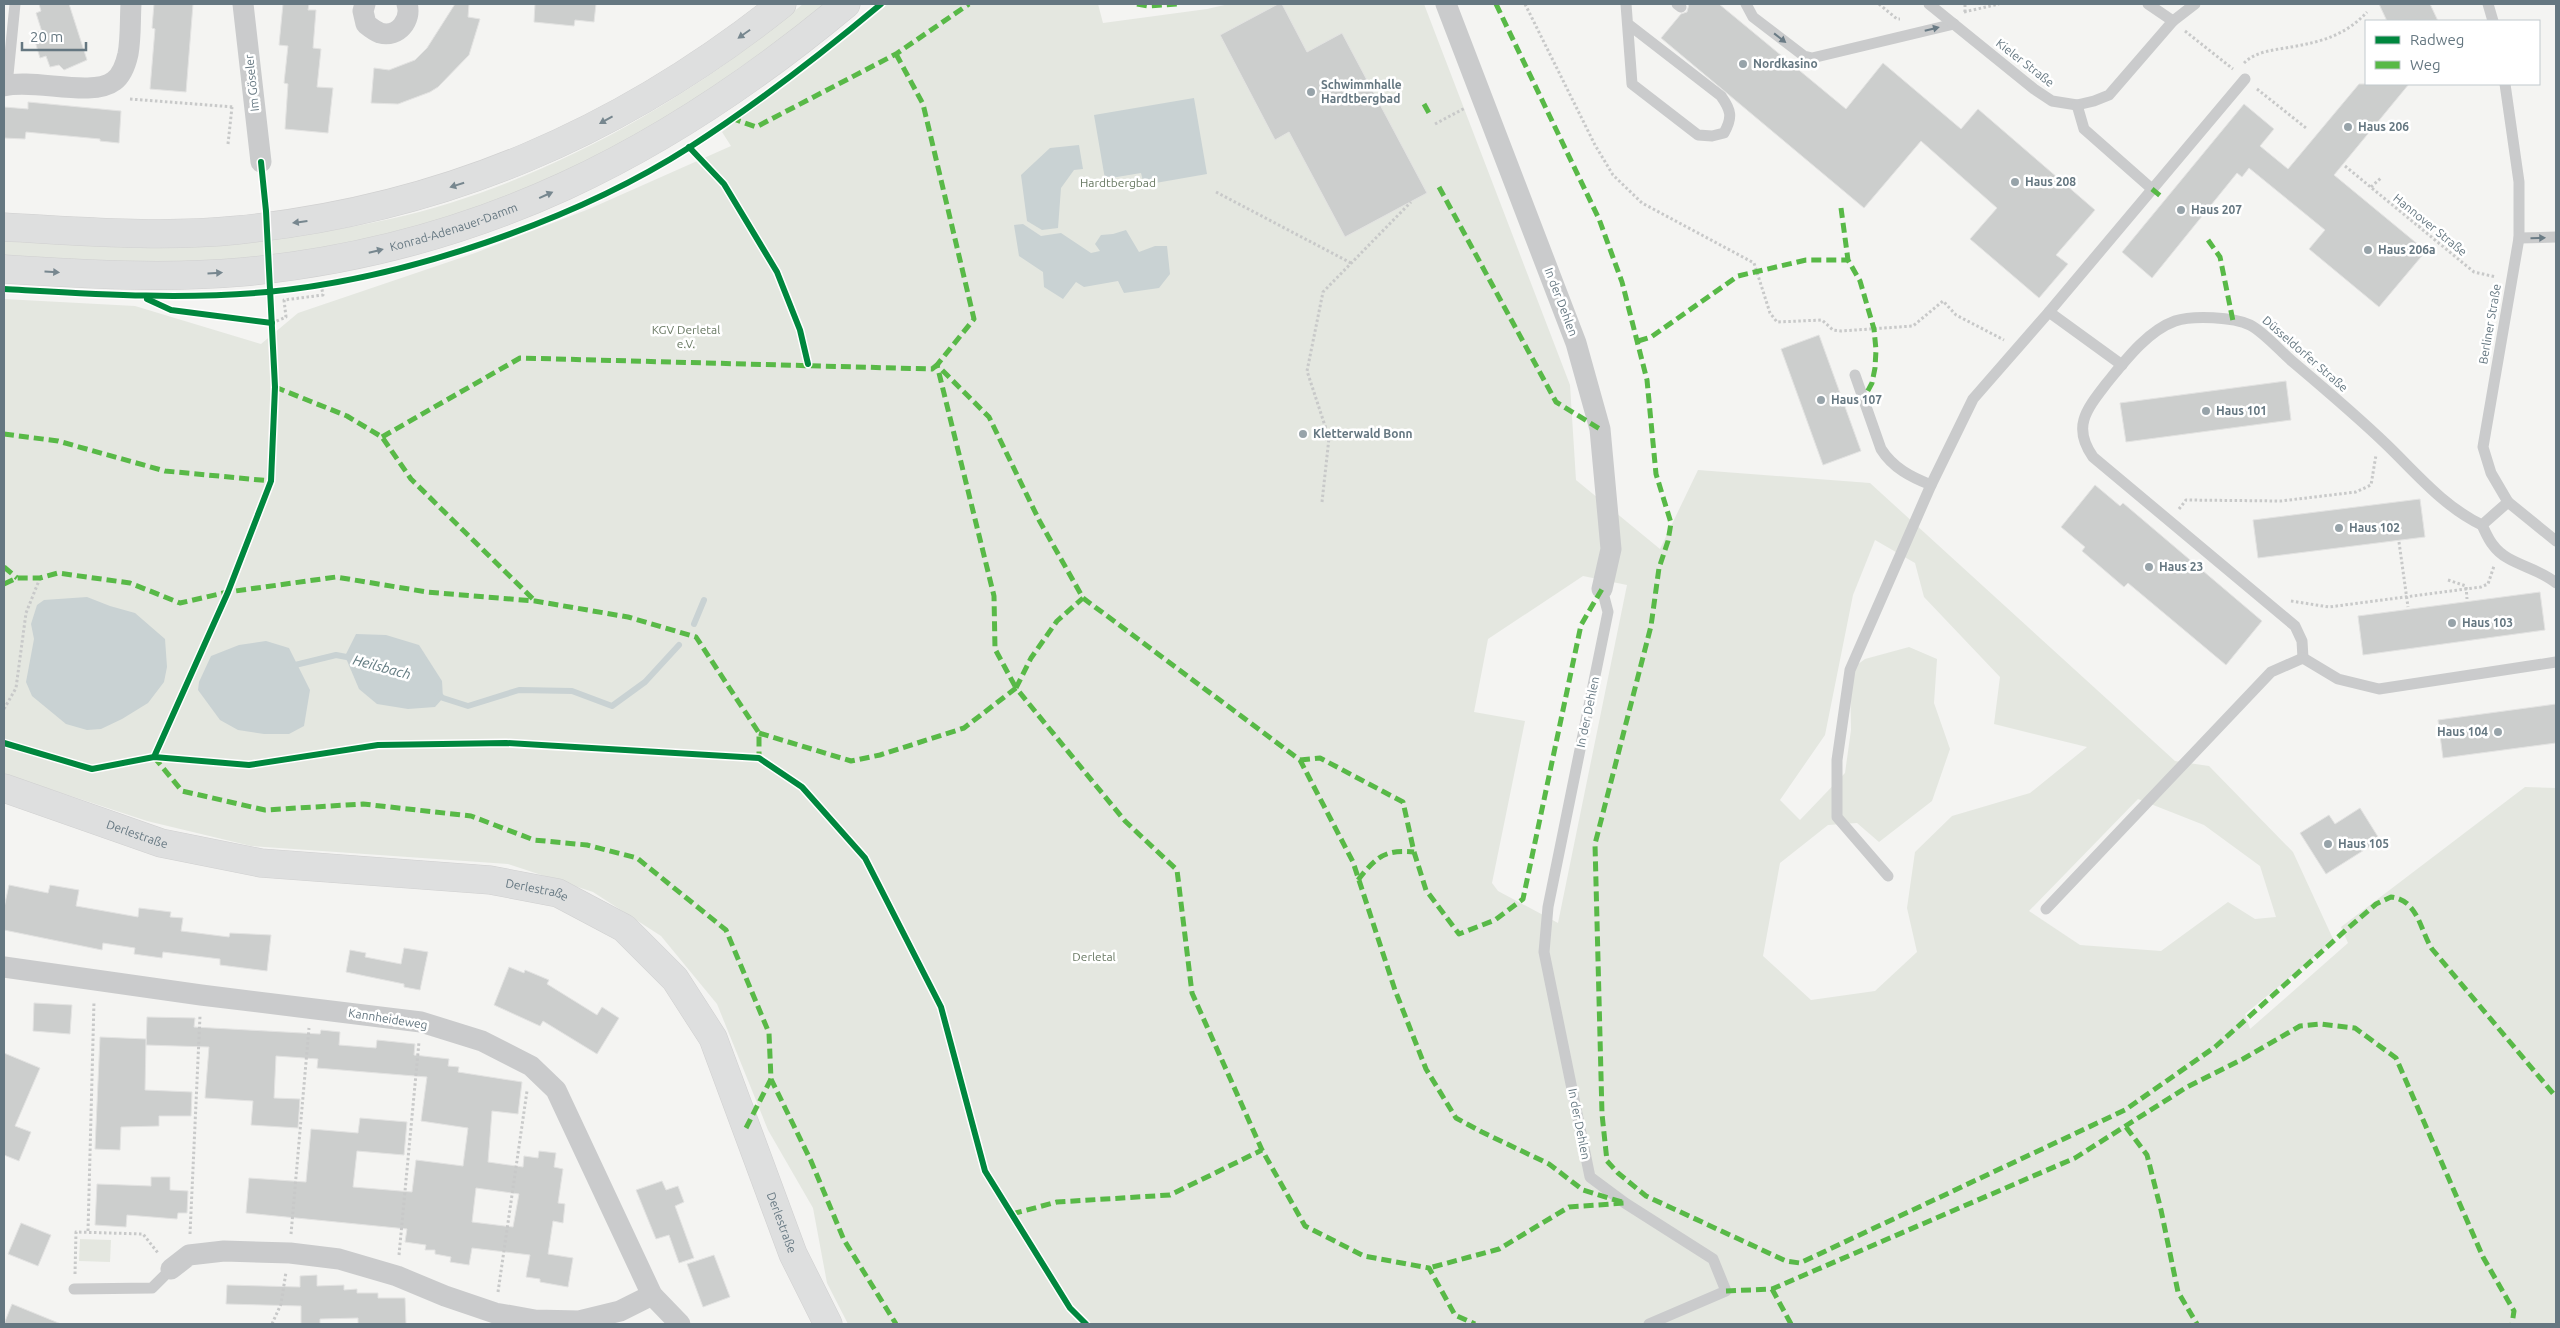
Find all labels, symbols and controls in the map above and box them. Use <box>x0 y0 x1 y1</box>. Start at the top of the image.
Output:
scale bar <box>22 20 86 52</box>
legend <box>2365 20 2540 85</box>
one-way arrow <box>1924 25 1939 33</box>
text: 20 m <box>30 28 63 45</box>
one-way arrow <box>737 28 750 38</box>
text: Radweg <box>2410 31 2464 48</box>
one-way arrow <box>1773 32 1786 43</box>
street label: Kieler Straße <box>1994 36 2057 89</box>
street label: Im Göseler <box>242 53 261 112</box>
text: Weg <box>2410 56 2441 73</box>
place label: Nordkasino <box>1753 57 1818 70</box>
marker: Nordkasino <box>1737 58 1749 70</box>
place label: Schwimmhalle Hardtbergbad <box>1321 78 1402 105</box>
marker: Schwimmhalle Hardtbergbad <box>1305 86 1317 98</box>
one-way arrow <box>599 116 614 124</box>
place label: Haus 206 <box>2358 120 2409 133</box>
marker: Haus 206 <box>2342 121 2354 133</box>
place label: Haus 208 <box>2025 175 2076 188</box>
park label: Hardtbergbad <box>1080 176 1156 189</box>
marker: Haus 208 <box>2009 176 2021 188</box>
one-way arrow <box>450 181 465 189</box>
one-way arrow <box>539 191 553 199</box>
street label: Hannover Straße <box>2391 191 2470 258</box>
street label: Konrad-Adenauer-Damm <box>388 200 519 253</box>
place label: Haus 207 <box>2191 203 2242 216</box>
marker: Haus 207 <box>2175 204 2187 216</box>
one-way arrow <box>291 218 307 226</box>
one-way arrow <box>2530 234 2546 242</box>
place label: Haus 206a <box>2378 243 2436 256</box>
marker: Haus 206a <box>2362 244 2374 256</box>
one-way arrow <box>368 247 383 255</box>
street label: In der Dehlen <box>1542 266 1580 338</box>
one-way arrow <box>45 268 61 276</box>
one-way arrow <box>207 269 223 277</box>
street label: Berliner Straße <box>2476 283 2503 365</box>
street label: Düsseldorfer Straße <box>2260 313 2350 394</box>
park label: KGV Derletal e.V. <box>652 323 720 350</box>
place label: Haus 107 <box>1831 393 1882 406</box>
marker: Haus 107 <box>1815 394 1827 406</box>
place label: Haus 101 <box>2216 404 2267 417</box>
marker: Haus 101 <box>2200 405 2212 417</box>
place label: Kletterwald Bonn <box>1313 427 1413 440</box>
marker: Kletterwald Bonn <box>1297 428 1309 440</box>
place label: Haus 102 <box>2349 521 2400 534</box>
marker: Haus 102 <box>2333 522 2345 534</box>
place label: Haus 23 <box>2159 560 2203 573</box>
marker: Haus 23 <box>2143 561 2155 573</box>
place label: Haus 103 <box>2462 616 2513 629</box>
marker: Haus 103 <box>2446 617 2458 629</box>
water label: Heilsbach <box>351 652 413 682</box>
street label: In der Dehlen <box>1574 675 1601 749</box>
place label: Haus 104 <box>2437 725 2488 738</box>
marker: Haus 104 <box>2492 726 2504 738</box>
street label: Derlestraße <box>105 817 169 850</box>
place label: Haus 105 <box>2338 837 2389 850</box>
marker: Haus 105 <box>2322 838 2334 850</box>
street label: Derlestraße <box>505 876 571 903</box>
park label: Derletal <box>1072 950 1116 963</box>
street label: Kannheideweg <box>348 1006 429 1031</box>
street label: In der Dehlen <box>1566 1087 1593 1161</box>
street label: Derlestraße <box>765 1190 799 1255</box>

